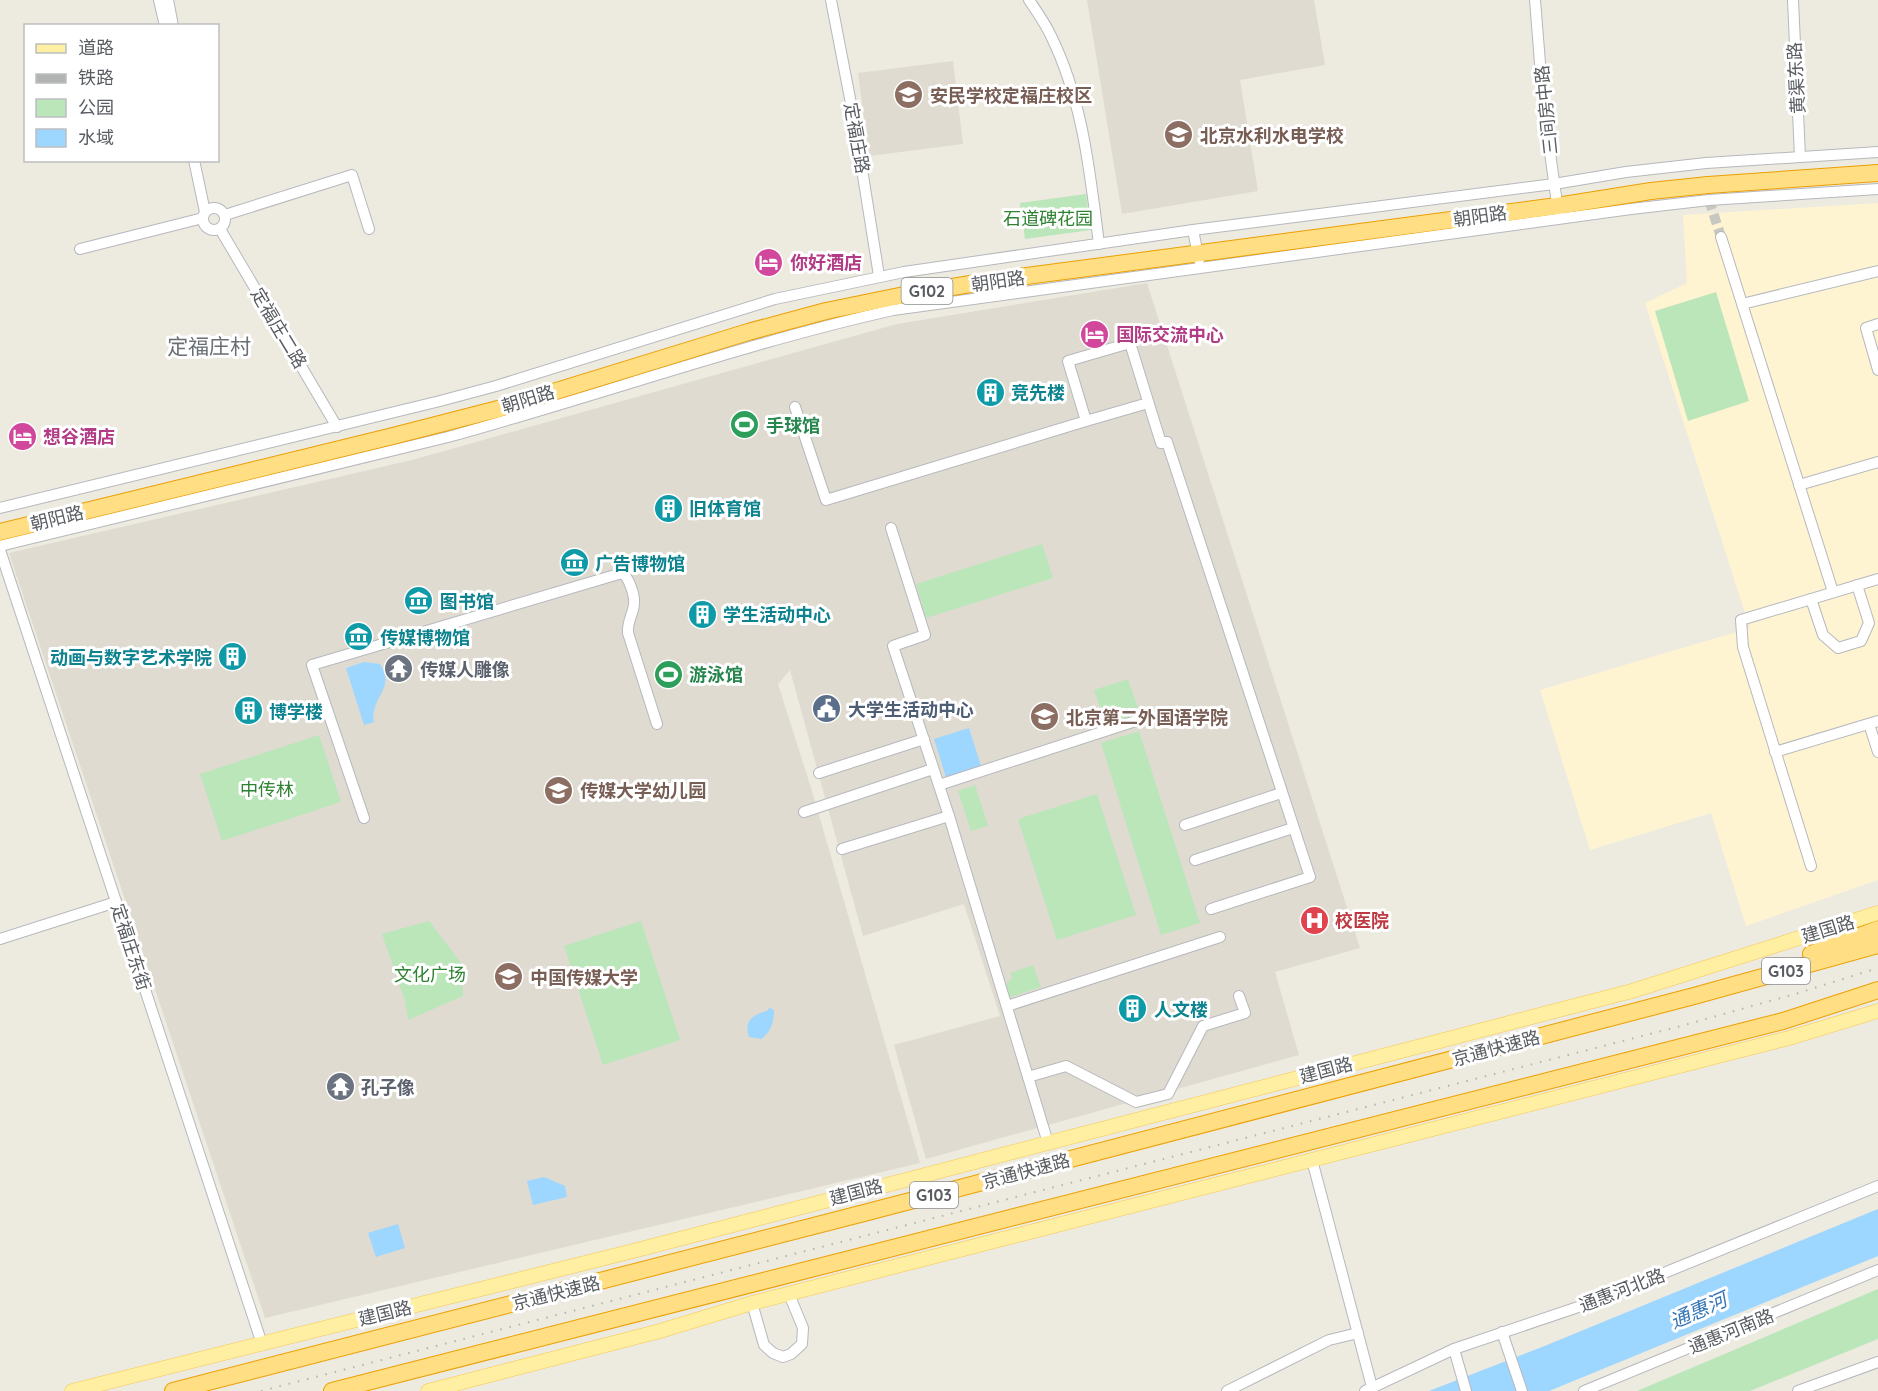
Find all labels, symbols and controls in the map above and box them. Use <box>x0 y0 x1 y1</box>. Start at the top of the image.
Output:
legend <box>24 24 219 162</box>
text: 道路 <box>78 36 114 59</box>
street label: 黄渠东路 <box>1783 41 1809 115</box>
street label: 三间房中路 <box>1530 64 1562 156</box>
text: 铁路 <box>78 66 114 89</box>
school or university icon: 安民学校定福庄校区 <box>893 79 925 111</box>
place label: 安民学校定福庄校区 <box>930 84 1092 107</box>
text: 公园 <box>78 96 114 119</box>
street label: 定福庄路 <box>839 101 875 175</box>
school or university icon: 北京水利水电学校 <box>1163 119 1195 151</box>
place label: 北京水利水电学校 <box>1200 124 1344 147</box>
text: 水域 <box>78 126 114 149</box>
street label: 朝阳路 <box>1452 201 1508 231</box>
park label: 石道碑花园 <box>1003 207 1093 230</box>
hotel icon: 你好酒店 <box>753 246 785 278</box>
place label: 你好酒店 <box>790 251 862 274</box>
street label: 朝阳路 <box>970 266 1026 296</box>
road number: G102 <box>902 278 952 304</box>
street label: 定福庄二路 <box>246 284 312 372</box>
hotel icon: 国际交流中心 <box>1079 318 1111 350</box>
place label: 国际交流中心 <box>1116 323 1224 346</box>
district label: 定福庄村 <box>167 333 251 359</box>
building icon: 竞先楼 <box>974 376 1006 408</box>
street label: 朝阳路 <box>499 380 557 418</box>
place label: 竞先楼 <box>1011 381 1065 404</box>
sports icon: 手球馆 <box>729 409 761 441</box>
place label: 手球馆 <box>766 414 820 437</box>
hotel icon: 想谷酒店 <box>6 420 38 452</box>
place label: 想谷酒店 <box>43 425 115 448</box>
building icon: 旧体育馆 <box>652 492 684 524</box>
place label: 旧体育馆 <box>689 497 761 520</box>
street label: 朝阳路 <box>28 500 86 536</box>
museum icon: 广告博物馆 <box>558 547 590 579</box>
place label: 广告博物馆 <box>595 552 685 575</box>
museum icon: 图书馆 <box>403 585 435 617</box>
place label: 图书馆 <box>440 590 494 613</box>
building icon: 学生活动中心 <box>686 598 718 630</box>
place label: 学生活动中心 <box>723 603 831 626</box>
museum icon: 传媒博物馆 <box>343 621 375 653</box>
place label: 传媒博物馆 <box>380 626 470 649</box>
building icon: 动画与数字艺术学院 <box>217 641 249 673</box>
place label: 动画与数字艺术学院 <box>50 646 212 669</box>
temple icon: 传媒人雕像 <box>383 653 415 685</box>
place label: 传媒人雕像 <box>420 658 510 681</box>
sports icon: 游泳馆 <box>652 658 684 690</box>
place label: 游泳馆 <box>689 663 743 686</box>
public building icon: 大学生活动中心 <box>811 693 843 725</box>
building icon: 博学楼 <box>232 695 264 727</box>
place label: 大学生活动中心 <box>848 698 974 721</box>
place label: 博学楼 <box>269 700 323 723</box>
school or university icon: 北京第二外国语学院 <box>1029 701 1061 733</box>
place label: 北京第二外国语学院 <box>1066 706 1228 729</box>
school or university icon: 传媒大学幼儿园 <box>543 774 575 806</box>
park label: 中传林 <box>240 778 294 801</box>
place label: 传媒大学幼儿园 <box>580 779 706 802</box>
street label: 定福庄东街 <box>106 901 156 993</box>
hospital icon: 校医院 <box>1298 904 1330 936</box>
place label: 校医院 <box>1335 909 1389 932</box>
street label: 建国路 <box>1799 910 1857 948</box>
road number: G103 <box>1762 958 1810 984</box>
school or university icon: 中国传媒大学 <box>493 961 525 993</box>
park label: 文化广场 <box>394 963 466 986</box>
place label: 中国传媒大学 <box>530 966 638 989</box>
building icon: 人文楼 <box>1117 993 1149 1025</box>
place label: 人文楼 <box>1154 998 1208 1021</box>
street label: 京通快速路 <box>1450 1025 1542 1071</box>
street label: 建国路 <box>1297 1052 1355 1088</box>
temple icon: 孔子像 <box>324 1071 356 1103</box>
place label: 孔子像 <box>361 1076 415 1099</box>
street label: 京通快速路 <box>980 1148 1072 1194</box>
street label: 建国路 <box>827 1174 885 1210</box>
road number: G103 <box>910 1182 958 1208</box>
street label: 通惠河北路 <box>1576 1263 1668 1317</box>
street label: 京通快速路 <box>510 1271 602 1315</box>
water label: 通惠河 <box>1666 1285 1734 1334</box>
street label: 建国路 <box>356 1295 414 1331</box>
street label: 通惠河南路 <box>1685 1303 1777 1359</box>

